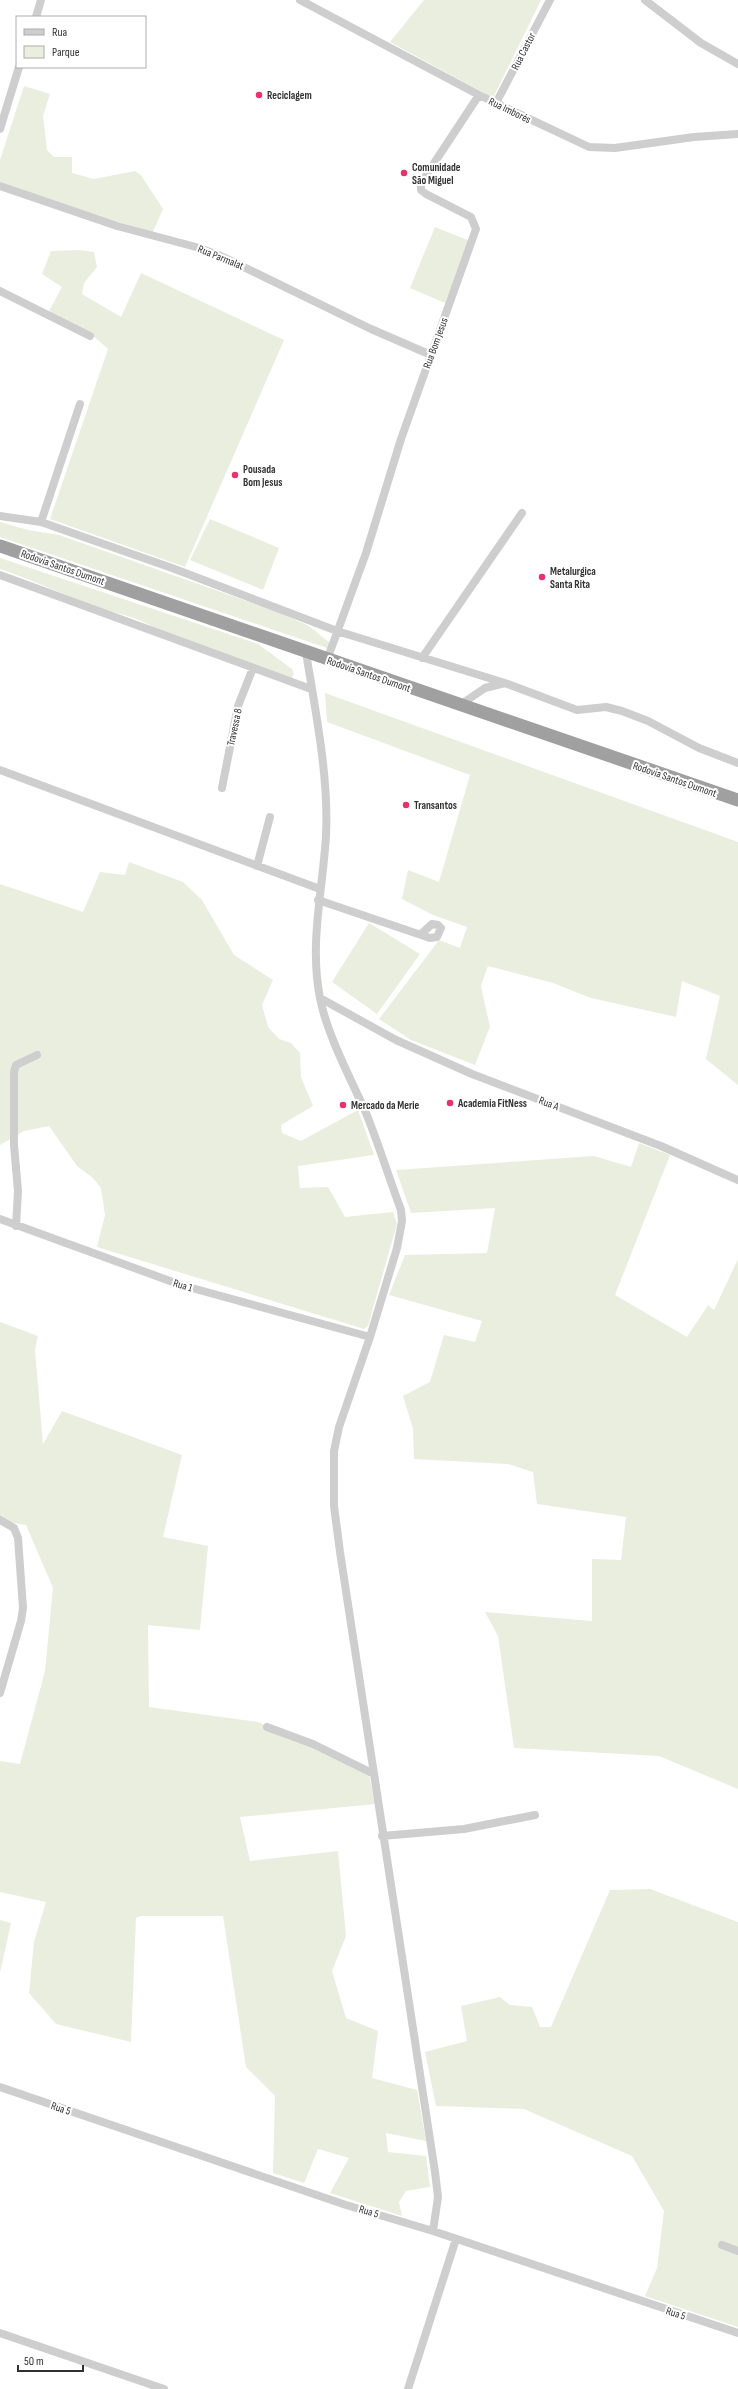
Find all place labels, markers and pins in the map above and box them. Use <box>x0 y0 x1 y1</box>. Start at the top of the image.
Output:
place label: Reciclagem <box>267 89 312 102</box>
marker: Reciclagem <box>254 90 264 100</box>
place label: Comunidade São Miguel <box>412 161 461 187</box>
marker: Comunidade São Miguel <box>399 168 409 178</box>
place label: Pousada Bom Jesus <box>243 463 282 489</box>
marker: Pousada Bom Jesus <box>230 470 240 480</box>
place label: Metalurgica Santa Rita <box>550 565 596 591</box>
marker: Metalurgica Santa Rita <box>537 572 547 582</box>
place label: Transantos <box>414 799 457 812</box>
marker: Transantos <box>401 800 411 810</box>
place label: Academia FitNess <box>457 1097 527 1110</box>
marker: Academia FitNess <box>445 1098 455 1108</box>
place label: Mercado da Merie <box>351 1099 420 1112</box>
marker: Mercado da Merie <box>338 1100 348 1110</box>

